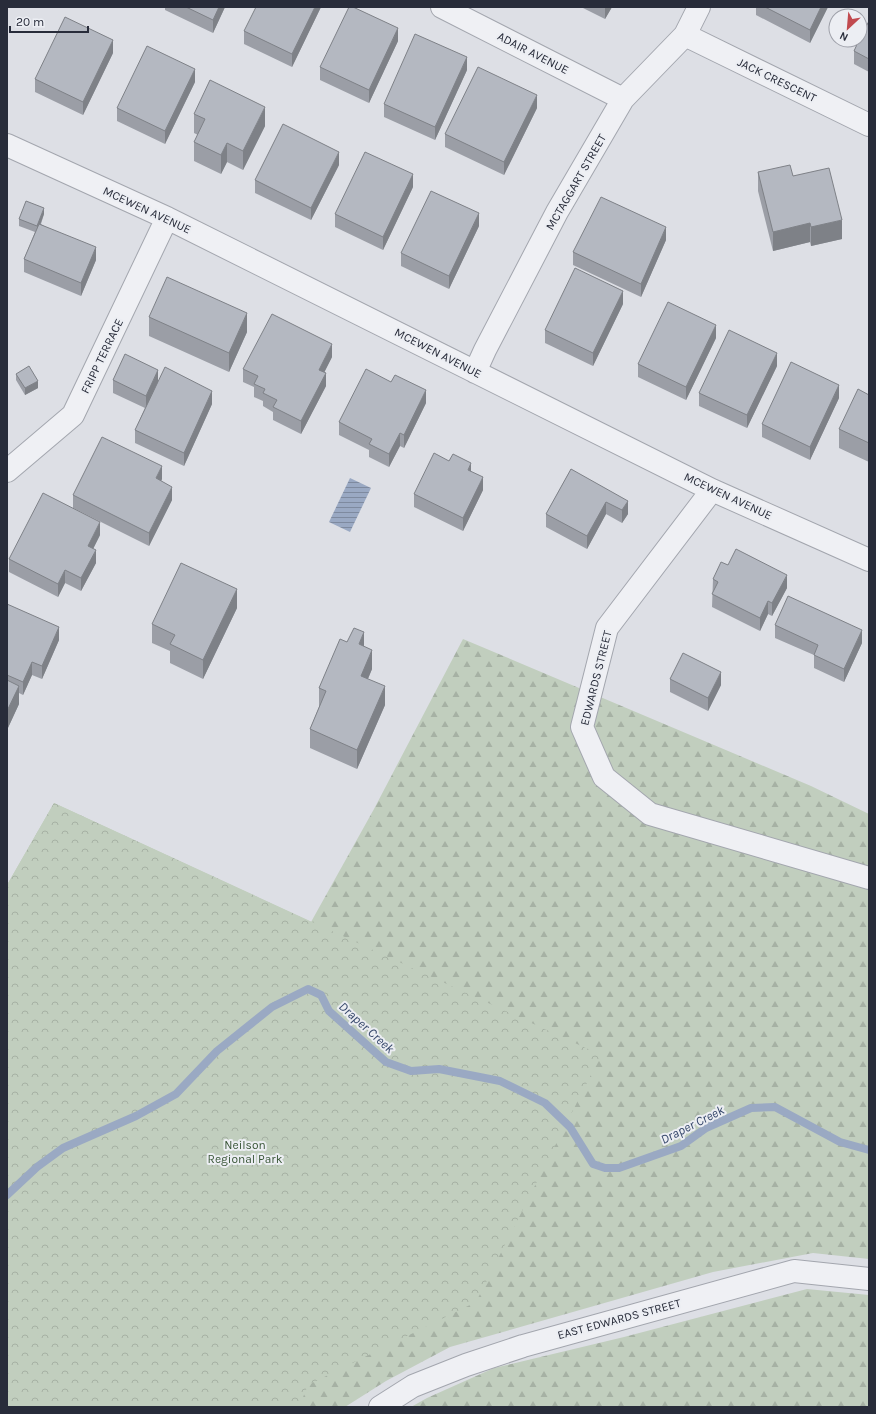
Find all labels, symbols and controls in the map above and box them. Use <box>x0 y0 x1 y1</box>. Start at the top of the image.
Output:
scale bar <box>10 8 88 34</box>
north arrow <box>828 8 868 48</box>
text: 20 m <box>16 15 44 29</box>
street label: ADAIR AVENUE <box>495 29 571 77</box>
text: N <box>837 29 850 44</box>
street label: JACK CRESCENT <box>735 55 819 105</box>
street label: MCTAGGART STREET <box>543 131 609 233</box>
street label: MCEWEN AVENUE <box>101 183 193 237</box>
street label: FRIPP TERRACE <box>78 316 126 396</box>
street label: MCEWEN AVENUE <box>392 325 484 381</box>
street label: MCEWEN AVENUE <box>682 469 774 523</box>
street label: EDWARDS STREET <box>577 629 615 727</box>
water label: Draper Creek <box>336 999 398 1056</box>
water label: Draper Creek <box>658 1102 727 1147</box>
park label: Neilson Regional Park <box>208 1138 283 1166</box>
street label: EAST EDWARDS STREET <box>556 1296 682 1342</box>

